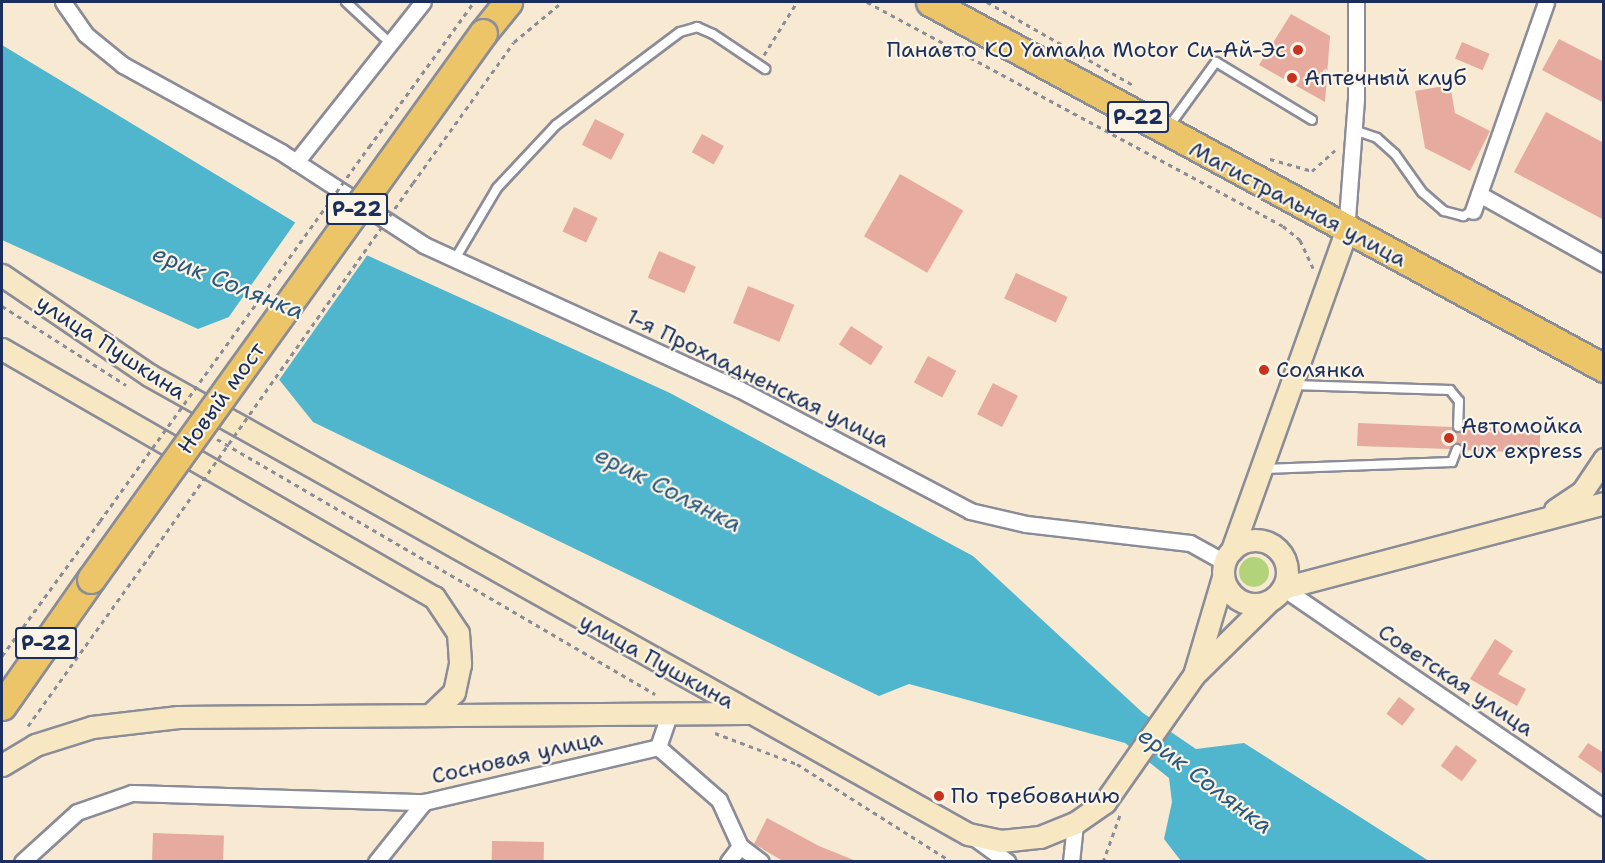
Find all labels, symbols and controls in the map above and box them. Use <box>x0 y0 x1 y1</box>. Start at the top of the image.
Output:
place label: Панавто КО Yamaha Motor Си-Ай-Эс <box>887 37 1286 63</box>
marker: Панавто КО Yamaha Motor Си-Ай-Эс <box>1291 43 1305 57</box>
place label: Аптечный клуб <box>1304 65 1467 91</box>
marker: Аптечный клуб <box>1285 71 1299 85</box>
road number: Р-22 <box>1106 99 1170 135</box>
street label: Магистральная улица <box>1185 136 1411 272</box>
road number: Р-22 <box>326 191 388 227</box>
water label: ерик Солянка <box>148 240 308 326</box>
street label: улица Пушкина <box>31 289 191 405</box>
street label: 1-я Прохладненская улица <box>622 303 894 453</box>
street label: Новый мост <box>172 337 270 459</box>
place label: Солянка <box>1276 357 1364 383</box>
marker: Солянка <box>1257 363 1271 377</box>
place label: Автомойка Lux express <box>1461 412 1583 464</box>
marker: Автомойка Lux express <box>1442 431 1456 445</box>
water label: ерик Солянка <box>590 441 746 539</box>
street label: улица Пушкина <box>575 608 739 714</box>
street label: Советская улица <box>1373 618 1539 742</box>
road number: Р-22 <box>15 625 78 661</box>
water label: ерик Солянка <box>1132 721 1278 841</box>
street label: Сосновая улица <box>429 725 605 789</box>
place label: По требованию <box>951 783 1120 809</box>
marker: По требованию <box>932 789 946 803</box>

